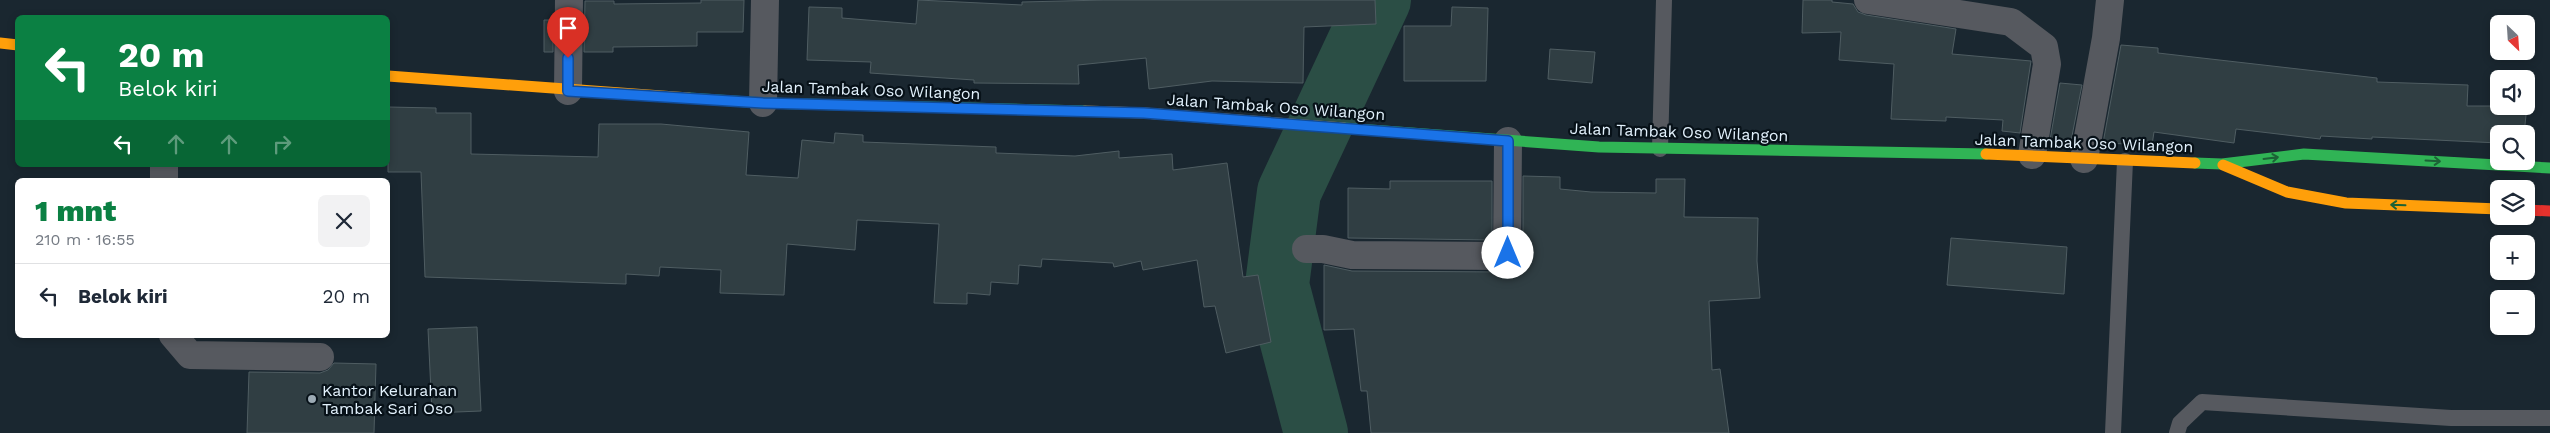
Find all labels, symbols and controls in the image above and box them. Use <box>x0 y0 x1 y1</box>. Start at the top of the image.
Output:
pin <box>547 7 589 58</box>
icon: arrive <box>554 14 582 42</box>
north arrow <box>2490 15 2535 60</box>
map controls <box>2490 15 2535 335</box>
text: 20 m <box>118 34 204 76</box>
icon: left <box>35 35 100 100</box>
button: sound <box>2490 70 2535 115</box>
text: Belok kiri <box>118 76 218 101</box>
street label: Jalan Tambak Oso Wilangon <box>761 77 981 103</box>
street label: Jalan Tambak Oso Wilangon <box>1166 90 1386 124</box>
street label: Jalan Tambak Oso Wilangon <box>1569 119 1789 145</box>
button: search <box>2490 125 2535 170</box>
icon: left <box>109 130 137 158</box>
icon: ahead <box>162 130 190 158</box>
icon: ahead <box>215 130 243 158</box>
icon: right <box>268 130 296 158</box>
street label: Jalan Tambak Oso Wilangon <box>1974 130 2194 156</box>
one-way arrow <box>2262 153 2278 163</box>
one-way arrow <box>2424 156 2440 165</box>
button: layers <box>2490 180 2535 225</box>
text: 1 mnt <box>35 193 116 228</box>
button: close <box>318 195 370 247</box>
one-way arrow <box>2390 200 2406 210</box>
position arrow <box>1481 226 1533 278</box>
text: 210 m · 16:55 <box>35 230 135 249</box>
button: + <box>2490 235 2535 280</box>
icon: left <box>35 282 63 310</box>
text: Belok kiri <box>78 285 168 308</box>
text: 20 m <box>323 285 370 308</box>
button: − <box>2490 290 2535 335</box>
place label: Kantor Kelurahan Tambak Sari Oso <box>322 381 457 418</box>
marker: Kantor Kelurahan Tambak Sari Oso <box>306 393 318 405</box>

